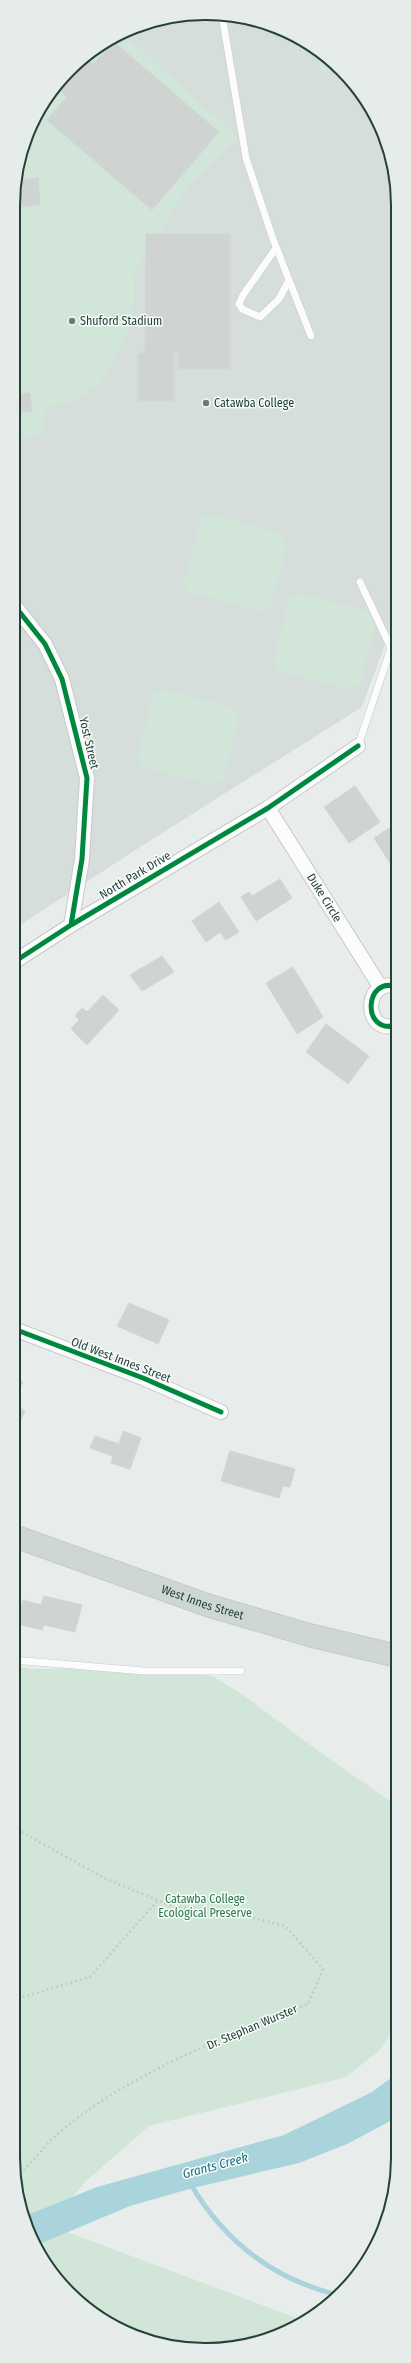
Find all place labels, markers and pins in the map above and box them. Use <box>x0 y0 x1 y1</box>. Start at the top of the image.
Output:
place label: Shuford Stadium <box>80 314 162 328</box>
marker: Shuford Stadium <box>67 316 77 326</box>
place label: Catawba College <box>214 396 294 410</box>
marker: Catawba College <box>201 398 211 408</box>

